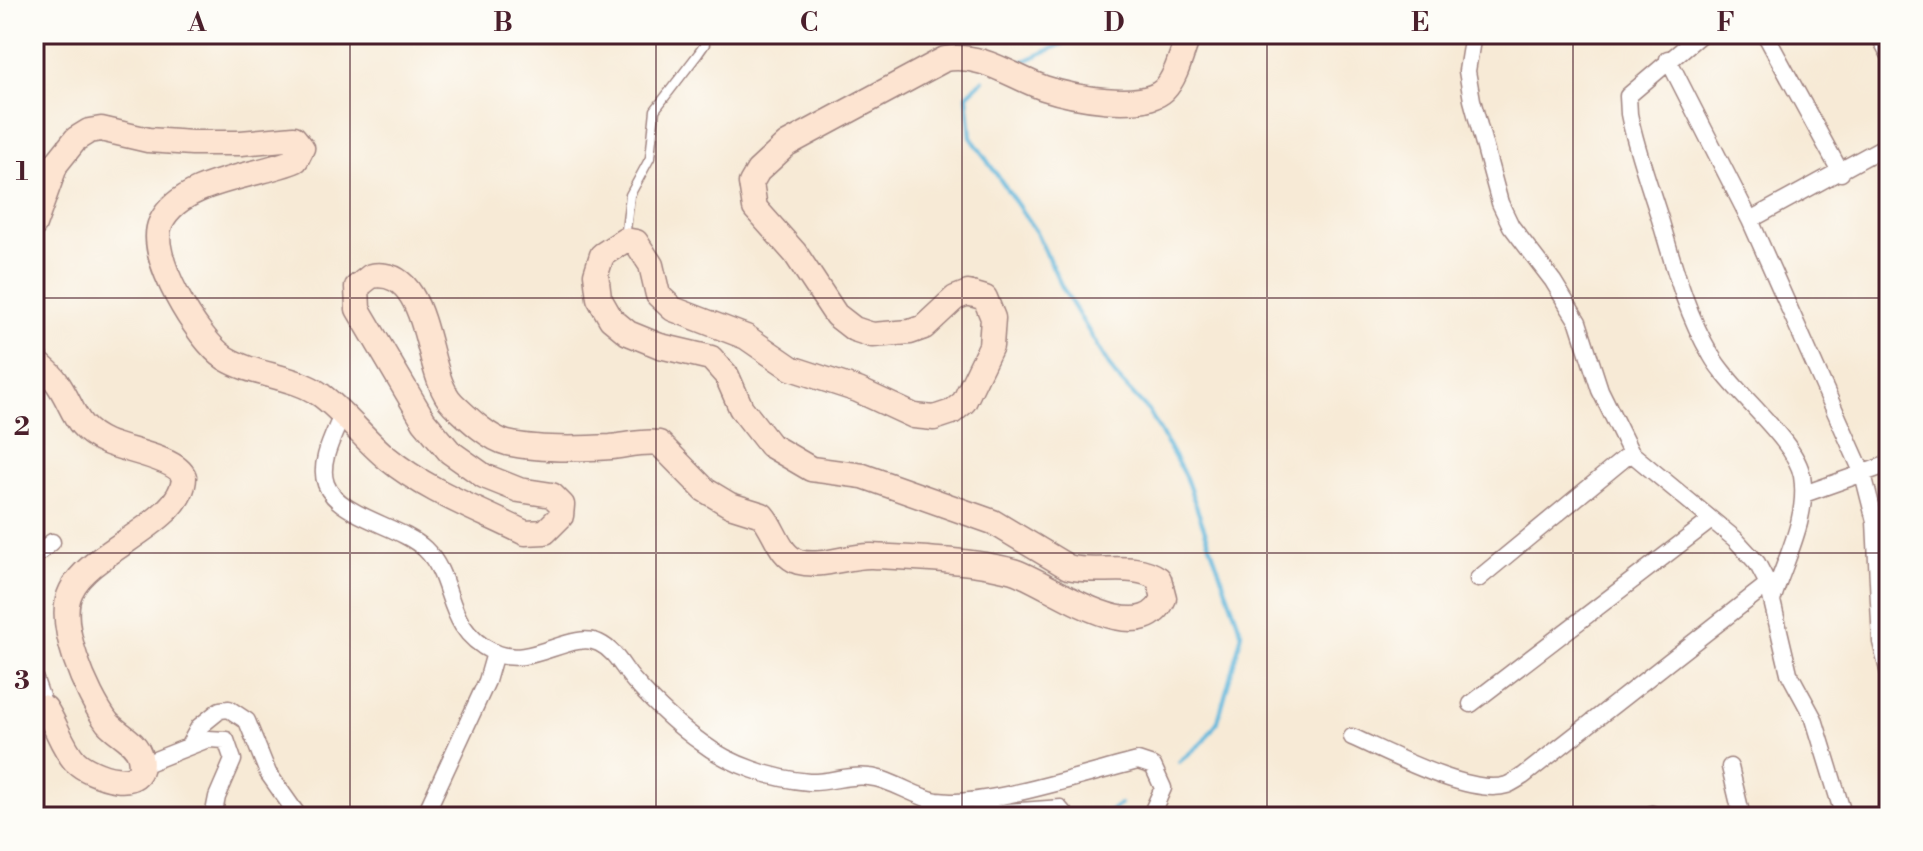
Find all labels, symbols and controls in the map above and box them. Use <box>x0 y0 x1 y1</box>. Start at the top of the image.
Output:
text: A <box>187 7 207 39</box>
text: B <box>493 7 513 39</box>
text: C <box>800 7 818 39</box>
text: D <box>1104 7 1124 39</box>
text: E <box>1411 7 1429 39</box>
text: F <box>1717 7 1735 39</box>
text: 1 <box>16 156 29 188</box>
text: 2 <box>14 411 30 443</box>
text: 3 <box>14 665 30 697</box>

